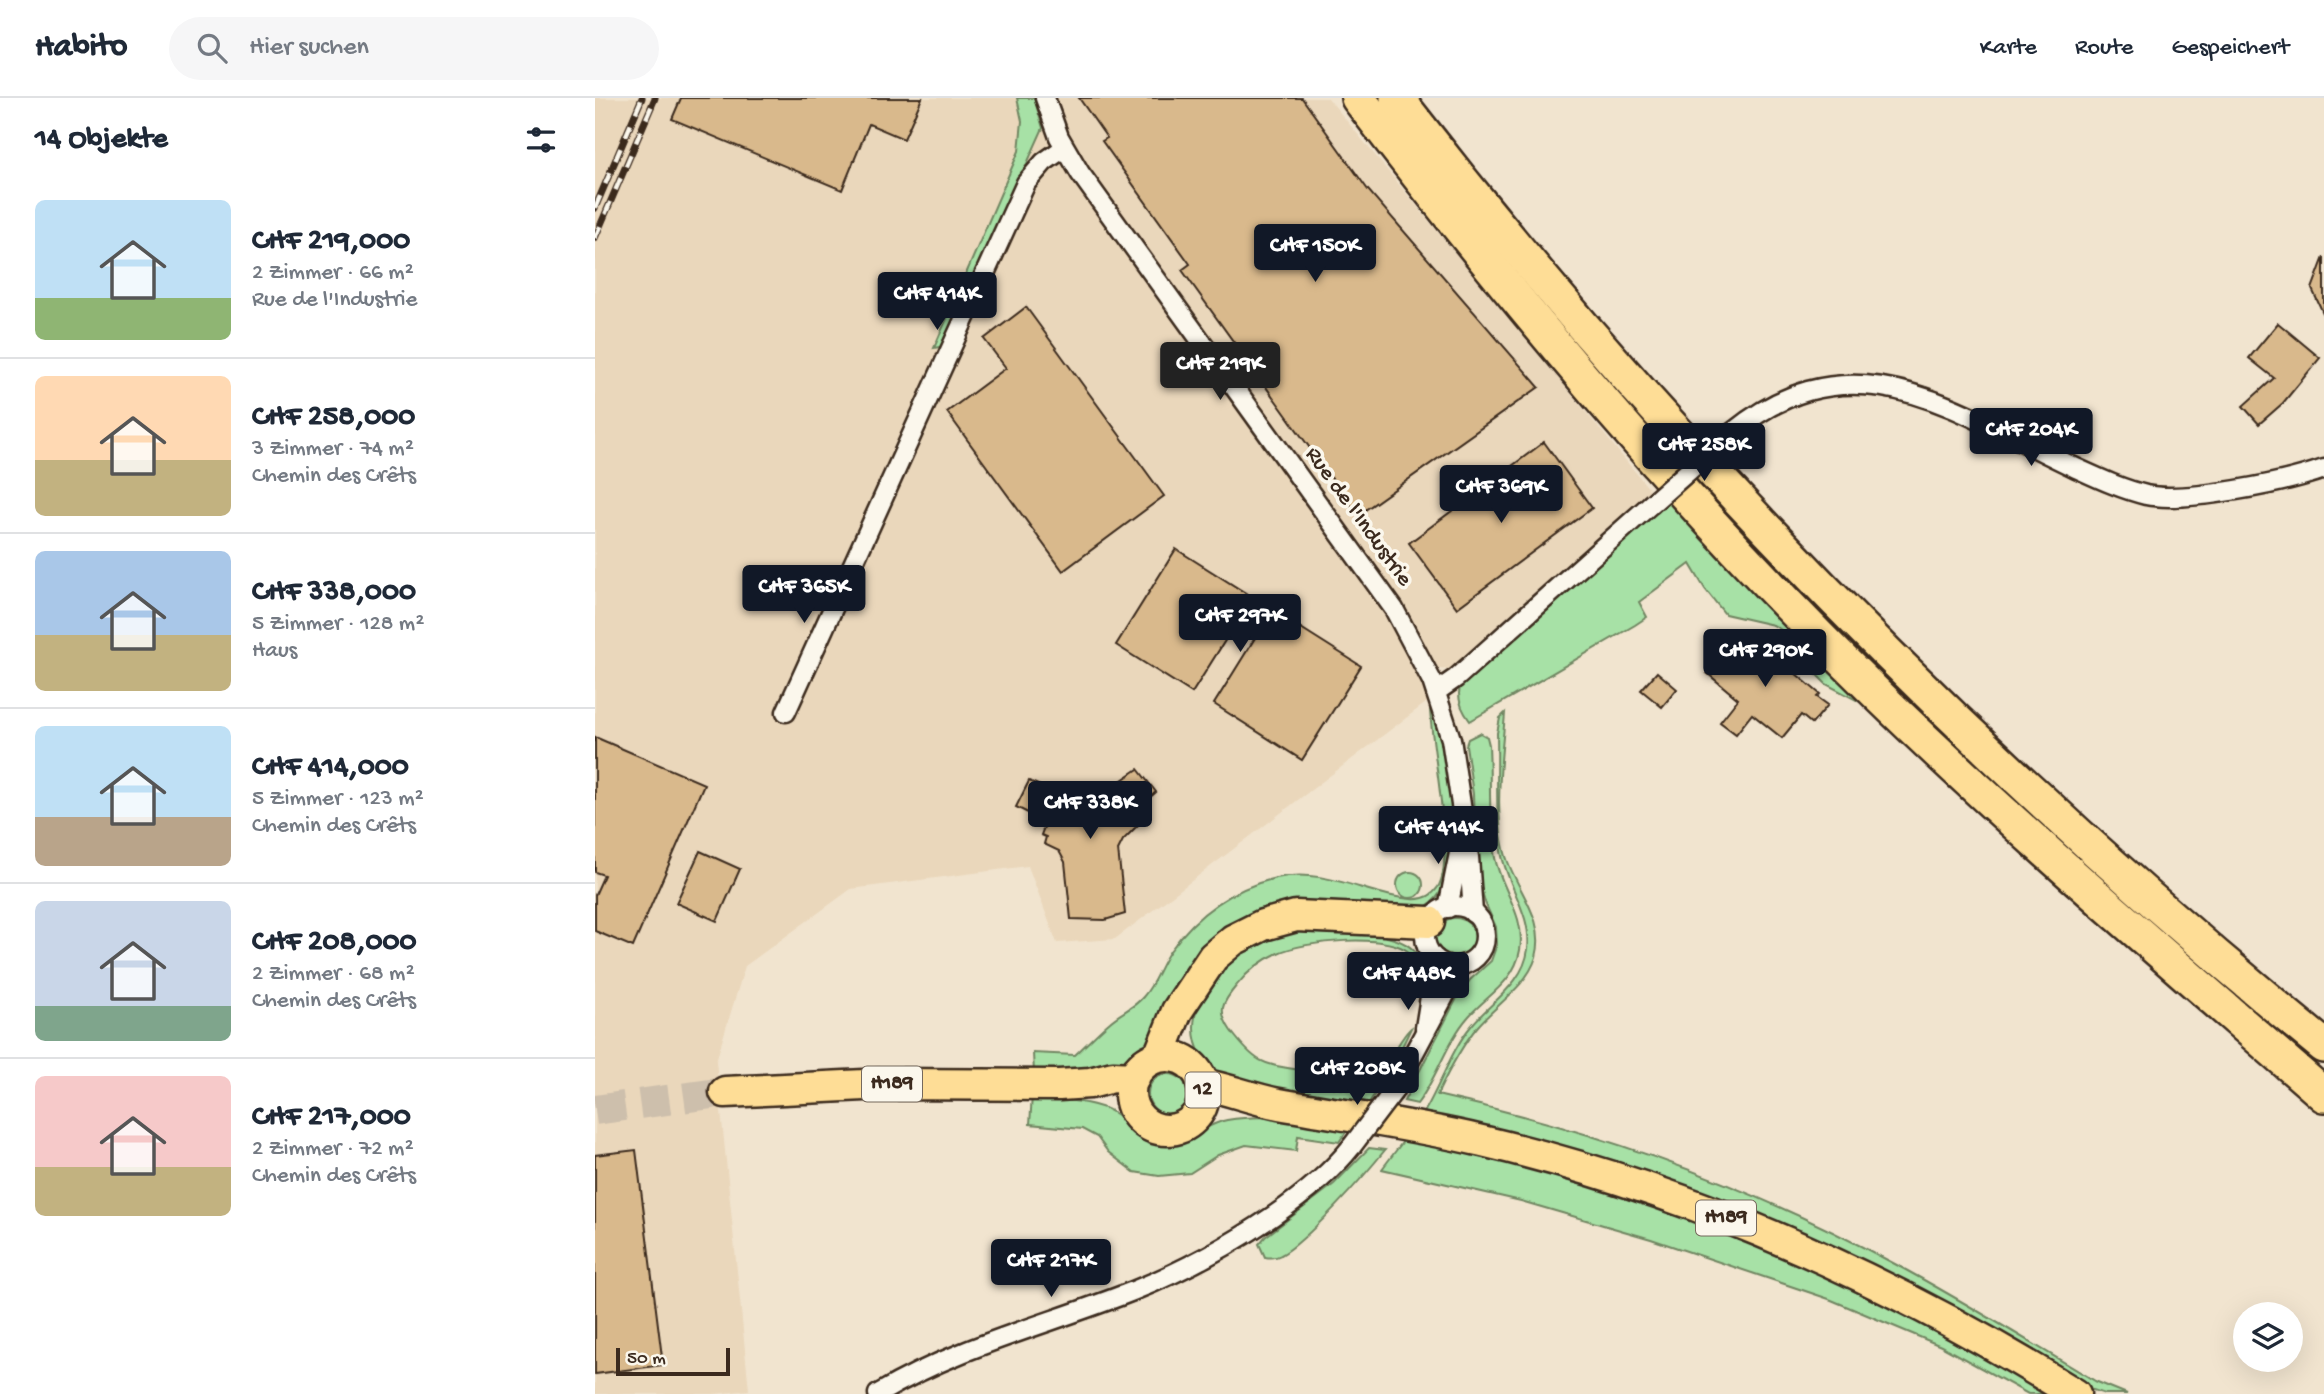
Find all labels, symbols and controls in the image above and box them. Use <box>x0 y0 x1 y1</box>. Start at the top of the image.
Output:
search box <box>169 17 659 80</box>
text: Habito <box>35 29 127 67</box>
icon: search <box>193 29 231 67</box>
text: Hier suchen <box>249 33 369 64</box>
text: Karte <box>1980 34 2037 63</box>
text: Route <box>2075 34 2134 63</box>
text: Gespeichert <box>2172 34 2289 63</box>
icon: filters <box>522 121 560 159</box>
text: 14 Objekte <box>35 123 168 158</box>
text: CHF 219,000 <box>252 225 410 260</box>
pin: CHF 150K <box>1243 225 1387 284</box>
icon: home <box>91 228 175 312</box>
text: CHF 150K <box>1270 233 1360 260</box>
text: 2 Zimmer · 66 m² <box>252 260 414 287</box>
pin: CHF 414K <box>865 272 1009 332</box>
text: CHF 414K <box>894 281 980 308</box>
text: Rue de l'Industrie <box>252 287 417 314</box>
pin: CHF 219K <box>1148 342 1292 402</box>
text: CHF 219K <box>1176 351 1264 378</box>
text: CHF 258,000 <box>252 401 415 436</box>
icon: home <box>91 404 175 488</box>
pin: CHF 204K <box>1959 408 2103 468</box>
text: CHF 204K <box>1986 417 2076 444</box>
pin: CHF 258K <box>1632 424 1776 483</box>
text: CHF 258K <box>1658 432 1750 459</box>
text: 3 Zimmer · 74 m² <box>252 436 414 463</box>
street label: Rue de l'Industrie <box>1298 442 1418 593</box>
text: Chemin des Crêts <box>252 463 416 490</box>
pin: CHF 369K <box>1429 466 1573 525</box>
text: CHF 369K <box>1456 474 1546 501</box>
pin: CHF 365K <box>732 566 876 625</box>
text: CHF 365K <box>758 574 850 601</box>
text: CHF 338,000 <box>252 576 416 611</box>
icon: home <box>91 579 175 663</box>
pin: CHF 297K <box>1168 594 1312 654</box>
text: CHF 297K <box>1195 603 1285 630</box>
text: 5 Zimmer · 128 m² <box>252 611 424 638</box>
pin: CHF 290K <box>1693 630 1837 689</box>
text: Haus <box>252 638 297 665</box>
text: CHF 290K <box>1719 638 1811 665</box>
text: CHF 414,000 <box>252 751 409 786</box>
icon: home <box>91 754 175 838</box>
pin: CHF 338K <box>1018 782 1162 841</box>
text: 5 Zimmer · 123 m² <box>252 786 424 813</box>
text: CHF 338K <box>1044 790 1136 817</box>
pin: CHF 414K <box>1366 806 1510 866</box>
text: Chemin des Crêts <box>252 813 416 840</box>
text: CHF 414K <box>1395 815 1481 842</box>
text: CHF 208,000 <box>252 926 417 961</box>
icon: home <box>91 929 175 1013</box>
pin: CHF 448K <box>1336 953 1480 1012</box>
text: 2 Zimmer · 68 m² <box>252 961 415 988</box>
text: CHF 448K <box>1363 961 1453 988</box>
text: Chemin des Crêts <box>252 988 416 1015</box>
pin: CHF 208K <box>1285 1048 1429 1107</box>
text: CHF 208K <box>1311 1056 1403 1083</box>
road number: H189 <box>862 1066 922 1102</box>
road number: 12 <box>1185 1072 1221 1108</box>
text: CHF 217,000 <box>252 1101 411 1136</box>
icon: home <box>91 1104 175 1188</box>
text: 2 Zimmer · 72 m² <box>252 1136 414 1163</box>
text: Chemin des Crêts <box>252 1163 416 1190</box>
road number: H189 <box>1696 1200 1756 1236</box>
pin: CHF 217K <box>979 1240 1123 1299</box>
text: CHF 217K <box>1007 1248 1095 1275</box>
map controls <box>2233 1302 2303 1372</box>
button: layers <box>2233 1302 2303 1372</box>
scale bar <box>616 1345 730 1377</box>
text: 50 m <box>627 1348 666 1371</box>

